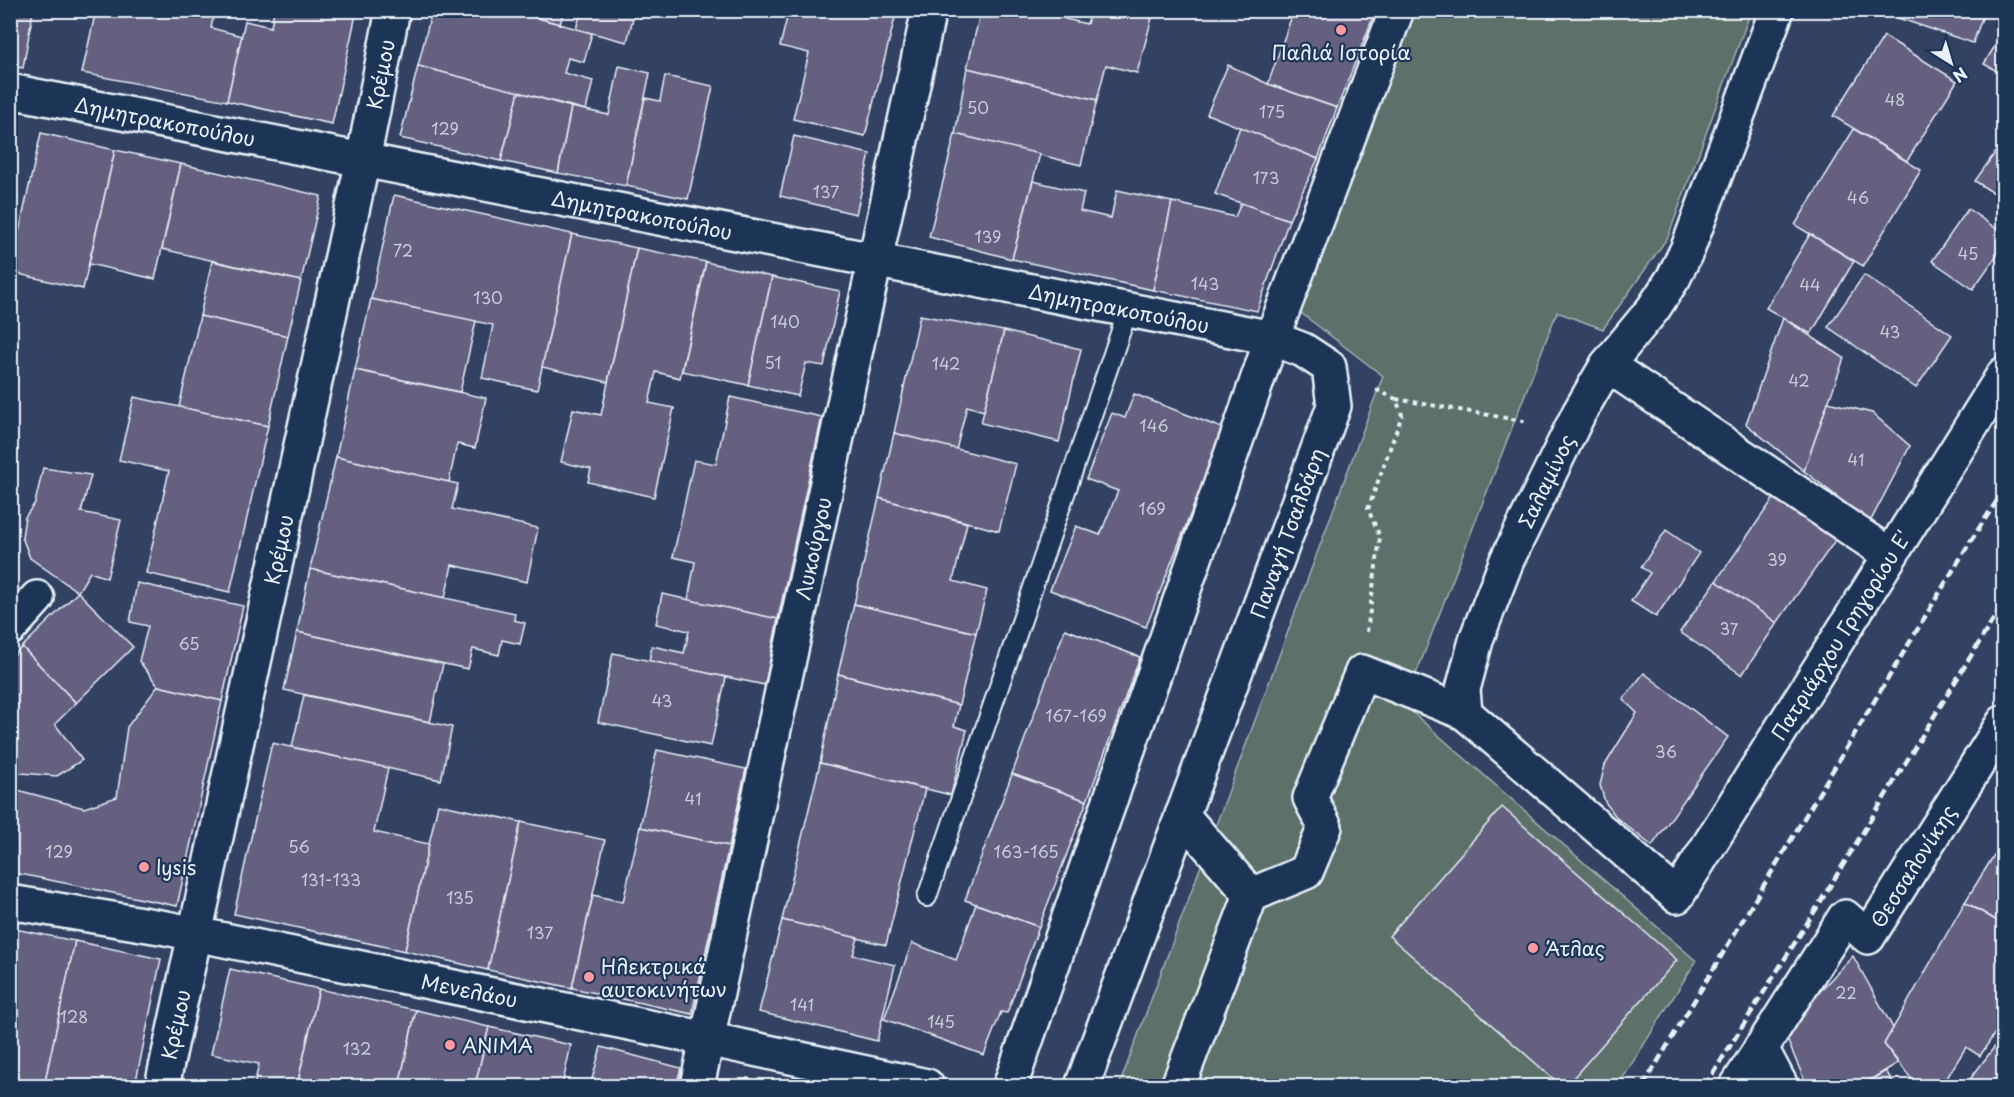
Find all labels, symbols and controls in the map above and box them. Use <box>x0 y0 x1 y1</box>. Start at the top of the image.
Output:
marker: Παλιά Ιστορία <box>1334 23 1348 37</box>
north arrow <box>1921 33 1981 93</box>
street label: Κρέμου <box>358 37 402 112</box>
place label: Παλιά Ιστορία <box>1271 37 1411 67</box>
text: N <box>1948 62 1973 89</box>
house number: 48 <box>1885 87 1905 111</box>
street label: Δημητρακοπούλου <box>72 89 258 154</box>
house number: 50 <box>967 95 989 119</box>
house number: 175 <box>1259 99 1285 123</box>
house number: 129 <box>431 116 459 140</box>
house number: 173 <box>1253 165 1279 189</box>
house number: 137 <box>813 179 839 203</box>
street label: Δημητρακοπούλου <box>549 182 735 247</box>
house number: 46 <box>1847 185 1869 209</box>
house number: 139 <box>975 224 1001 248</box>
house number: 72 <box>393 238 413 262</box>
house number: 45 <box>1958 241 1978 265</box>
house number: 143 <box>1191 271 1219 295</box>
house number: 44 <box>1799 272 1821 296</box>
street label: Δημητρακοπούλου <box>1026 276 1212 340</box>
house number: 130 <box>473 285 503 309</box>
house number: 140 <box>770 309 800 333</box>
house number: 43 <box>1880 319 1900 343</box>
house number: 51 <box>764 350 782 374</box>
house number: 142 <box>932 351 960 375</box>
house number: 42 <box>1788 368 1810 392</box>
house number: 146 <box>1139 413 1169 437</box>
street label: Σαλαμίνος <box>1510 429 1582 533</box>
street label: Παναγή Τσαλδάρη <box>1242 444 1332 622</box>
house number: 41 <box>1848 447 1864 471</box>
street label: Λυκούργου <box>787 494 839 603</box>
house number: 169 <box>1138 496 1166 520</box>
street label: Κρέμου <box>256 512 301 587</box>
street label: Πατριάρχου Γρηγορίου Ε' <box>1763 524 1918 746</box>
house number: 39 <box>1767 547 1787 571</box>
house number: 37 <box>1720 616 1739 640</box>
house number: 65 <box>178 631 200 655</box>
house number: 43 <box>652 688 672 712</box>
house number: 167-169 <box>1045 703 1107 727</box>
house number: 36 <box>1655 739 1677 763</box>
house number: 41 <box>685 786 701 810</box>
street label: Θεσσαλονίκης <box>1863 799 1963 933</box>
house number: 56 <box>288 834 310 858</box>
house number: 129 <box>45 839 73 863</box>
house number: 163-165 <box>993 839 1059 863</box>
place label: lysis <box>156 852 196 882</box>
marker: lysis <box>137 860 151 874</box>
house number: 131-133 <box>301 867 361 891</box>
house number: 135 <box>446 885 474 909</box>
house number: 137 <box>527 920 553 944</box>
place label: Άτλας <box>1545 933 1605 963</box>
marker: Άτλας <box>1526 941 1540 955</box>
place label: Ηλεκτρικά αυτοκινήτων <box>601 951 727 1004</box>
street label: Μενελάου <box>419 966 520 1015</box>
marker: Ηλεκτρικά αυτοκινήτων <box>582 970 596 984</box>
house number: 22 <box>1835 980 1857 1004</box>
street label: Κρέμου <box>153 987 198 1062</box>
house number: 141 <box>790 992 814 1016</box>
house number: 128 <box>60 1004 88 1028</box>
house number: 145 <box>927 1009 955 1033</box>
place label: ΑΝΙΜΑ <box>462 1030 533 1060</box>
house number: 132 <box>343 1036 371 1060</box>
marker: ΑΝΙΜΑ <box>443 1038 457 1052</box>

